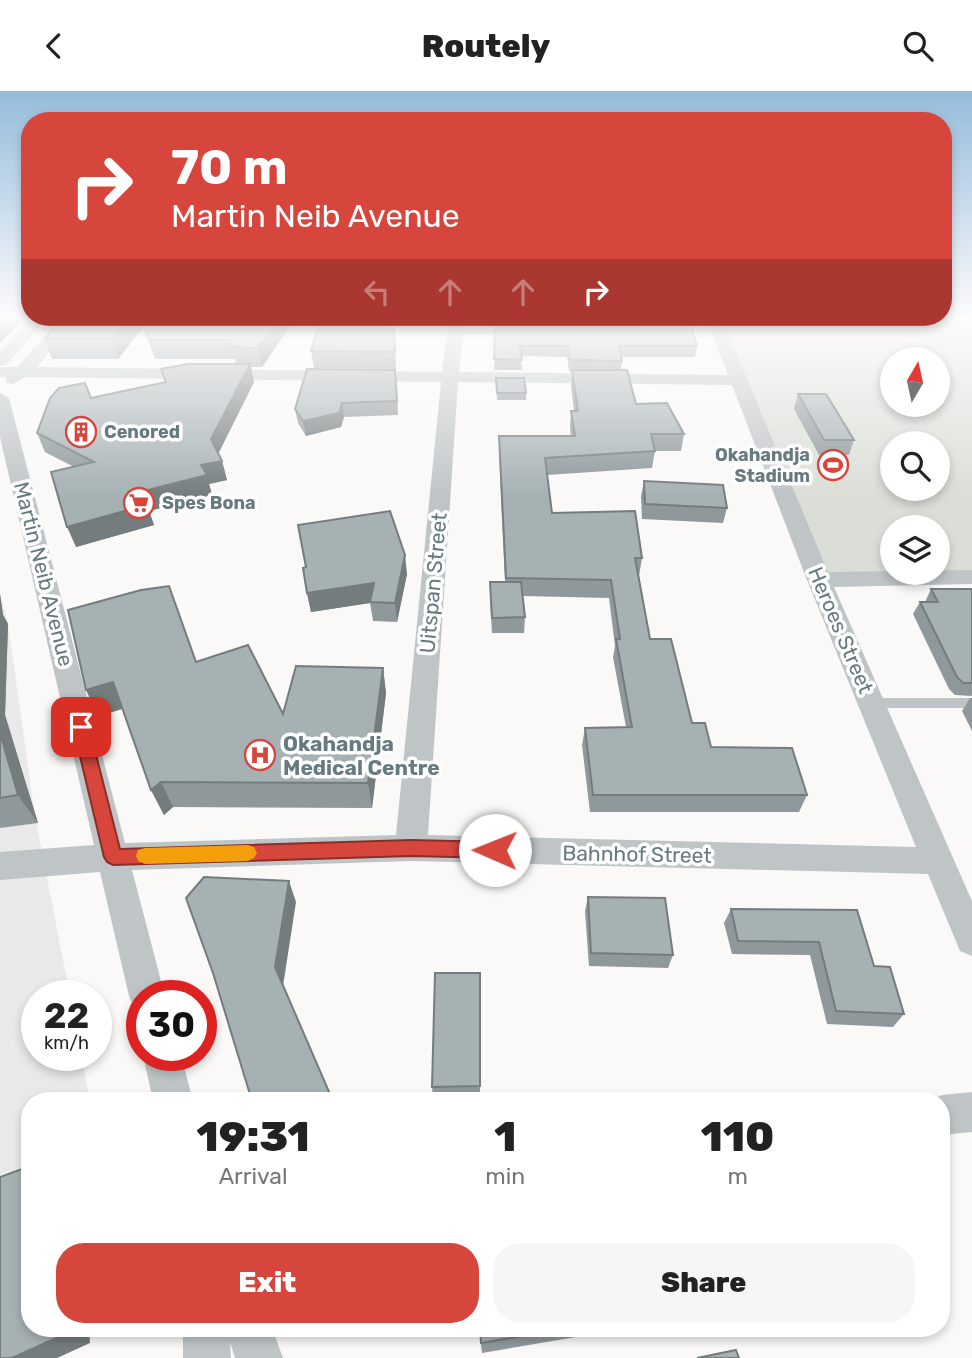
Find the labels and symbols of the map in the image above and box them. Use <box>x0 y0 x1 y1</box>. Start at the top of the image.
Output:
north arrow <box>880 347 950 417</box>
building icon: Cenored <box>64 415 98 449</box>
place label: Cenored <box>104 421 180 443</box>
place label: Okahandja Stadium <box>715 444 810 487</box>
sports icon: Okahandja Stadium <box>816 448 850 482</box>
street label: Martin Neib Avenue <box>9 479 79 669</box>
supermarket icon: Spes Bona <box>122 486 156 520</box>
place label: Spes Bona <box>162 492 256 514</box>
street label: Uitspan Street <box>414 511 452 655</box>
street label: Heroes Street <box>803 563 879 697</box>
pin <box>51 697 111 757</box>
place label: Okahandja Medical Centre <box>283 731 440 780</box>
hospital icon: Okahandja Medical Centre <box>243 738 277 772</box>
position arrow <box>458 813 532 887</box>
street label: Bahnhof Street <box>562 840 712 868</box>
speed limit sign: 30 <box>126 980 217 1071</box>

